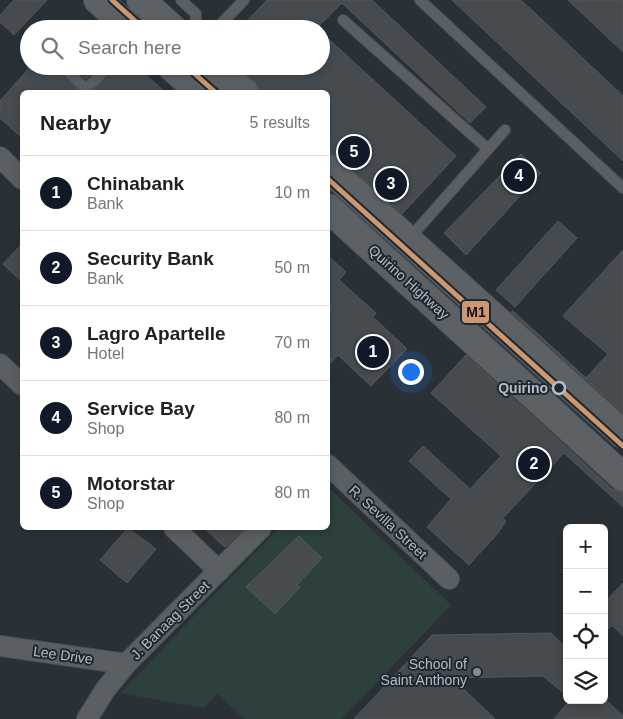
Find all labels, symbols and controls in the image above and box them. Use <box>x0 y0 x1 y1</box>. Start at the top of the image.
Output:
search box <box>20 20 330 75</box>
icon: search <box>38 34 66 62</box>
text: Search here <box>78 37 182 58</box>
text: Nearby <box>40 111 111 134</box>
text: 5 results <box>250 114 310 131</box>
pin: 5 <box>338 133 370 171</box>
pin: 4 <box>503 157 535 195</box>
pin: 3 <box>375 165 407 203</box>
text: Chinabank <box>87 173 184 194</box>
text: 1 <box>52 184 60 201</box>
text: 10 m <box>274 184 310 201</box>
text: Bank <box>87 195 123 212</box>
street label: Quirino Highway <box>365 242 453 322</box>
text: Security Bank <box>87 248 214 269</box>
text: 2 <box>52 259 60 276</box>
text: 50 m <box>274 259 310 276</box>
text: Bank <box>87 270 123 287</box>
line badge: M1 <box>461 300 490 324</box>
text: M1 <box>466 304 486 320</box>
text: Lagro Apartelle <box>87 323 226 344</box>
pin: 1 <box>357 333 389 371</box>
text: 3 <box>52 334 60 351</box>
text: 70 m <box>274 334 310 351</box>
text: Hotel <box>87 345 124 362</box>
your location <box>398 359 424 385</box>
place label: Quirino <box>498 380 548 396</box>
marker: Quirino <box>552 381 566 395</box>
text: Service Bay <box>87 398 195 419</box>
text: 4 <box>52 409 60 426</box>
text: 80 m <box>274 409 310 426</box>
text: Shop <box>87 420 124 437</box>
pin: 2 <box>518 445 550 483</box>
text: Motorstar <box>87 473 175 494</box>
street label: R. Sevilla Street <box>346 482 430 562</box>
text: 5 <box>52 484 60 501</box>
text: 80 m <box>274 484 310 501</box>
text: Shop <box>87 495 124 512</box>
map controls <box>563 524 608 704</box>
button: + <box>563 524 608 569</box>
button: − <box>563 569 608 614</box>
street label: J. Banaag Street <box>127 577 213 663</box>
button: locate <box>563 614 608 659</box>
street label: Lee Drive <box>32 643 94 667</box>
place label: School of Saint Anthony <box>381 656 467 688</box>
button: layers <box>563 659 608 704</box>
marker: School of Saint Anthony <box>471 666 483 678</box>

